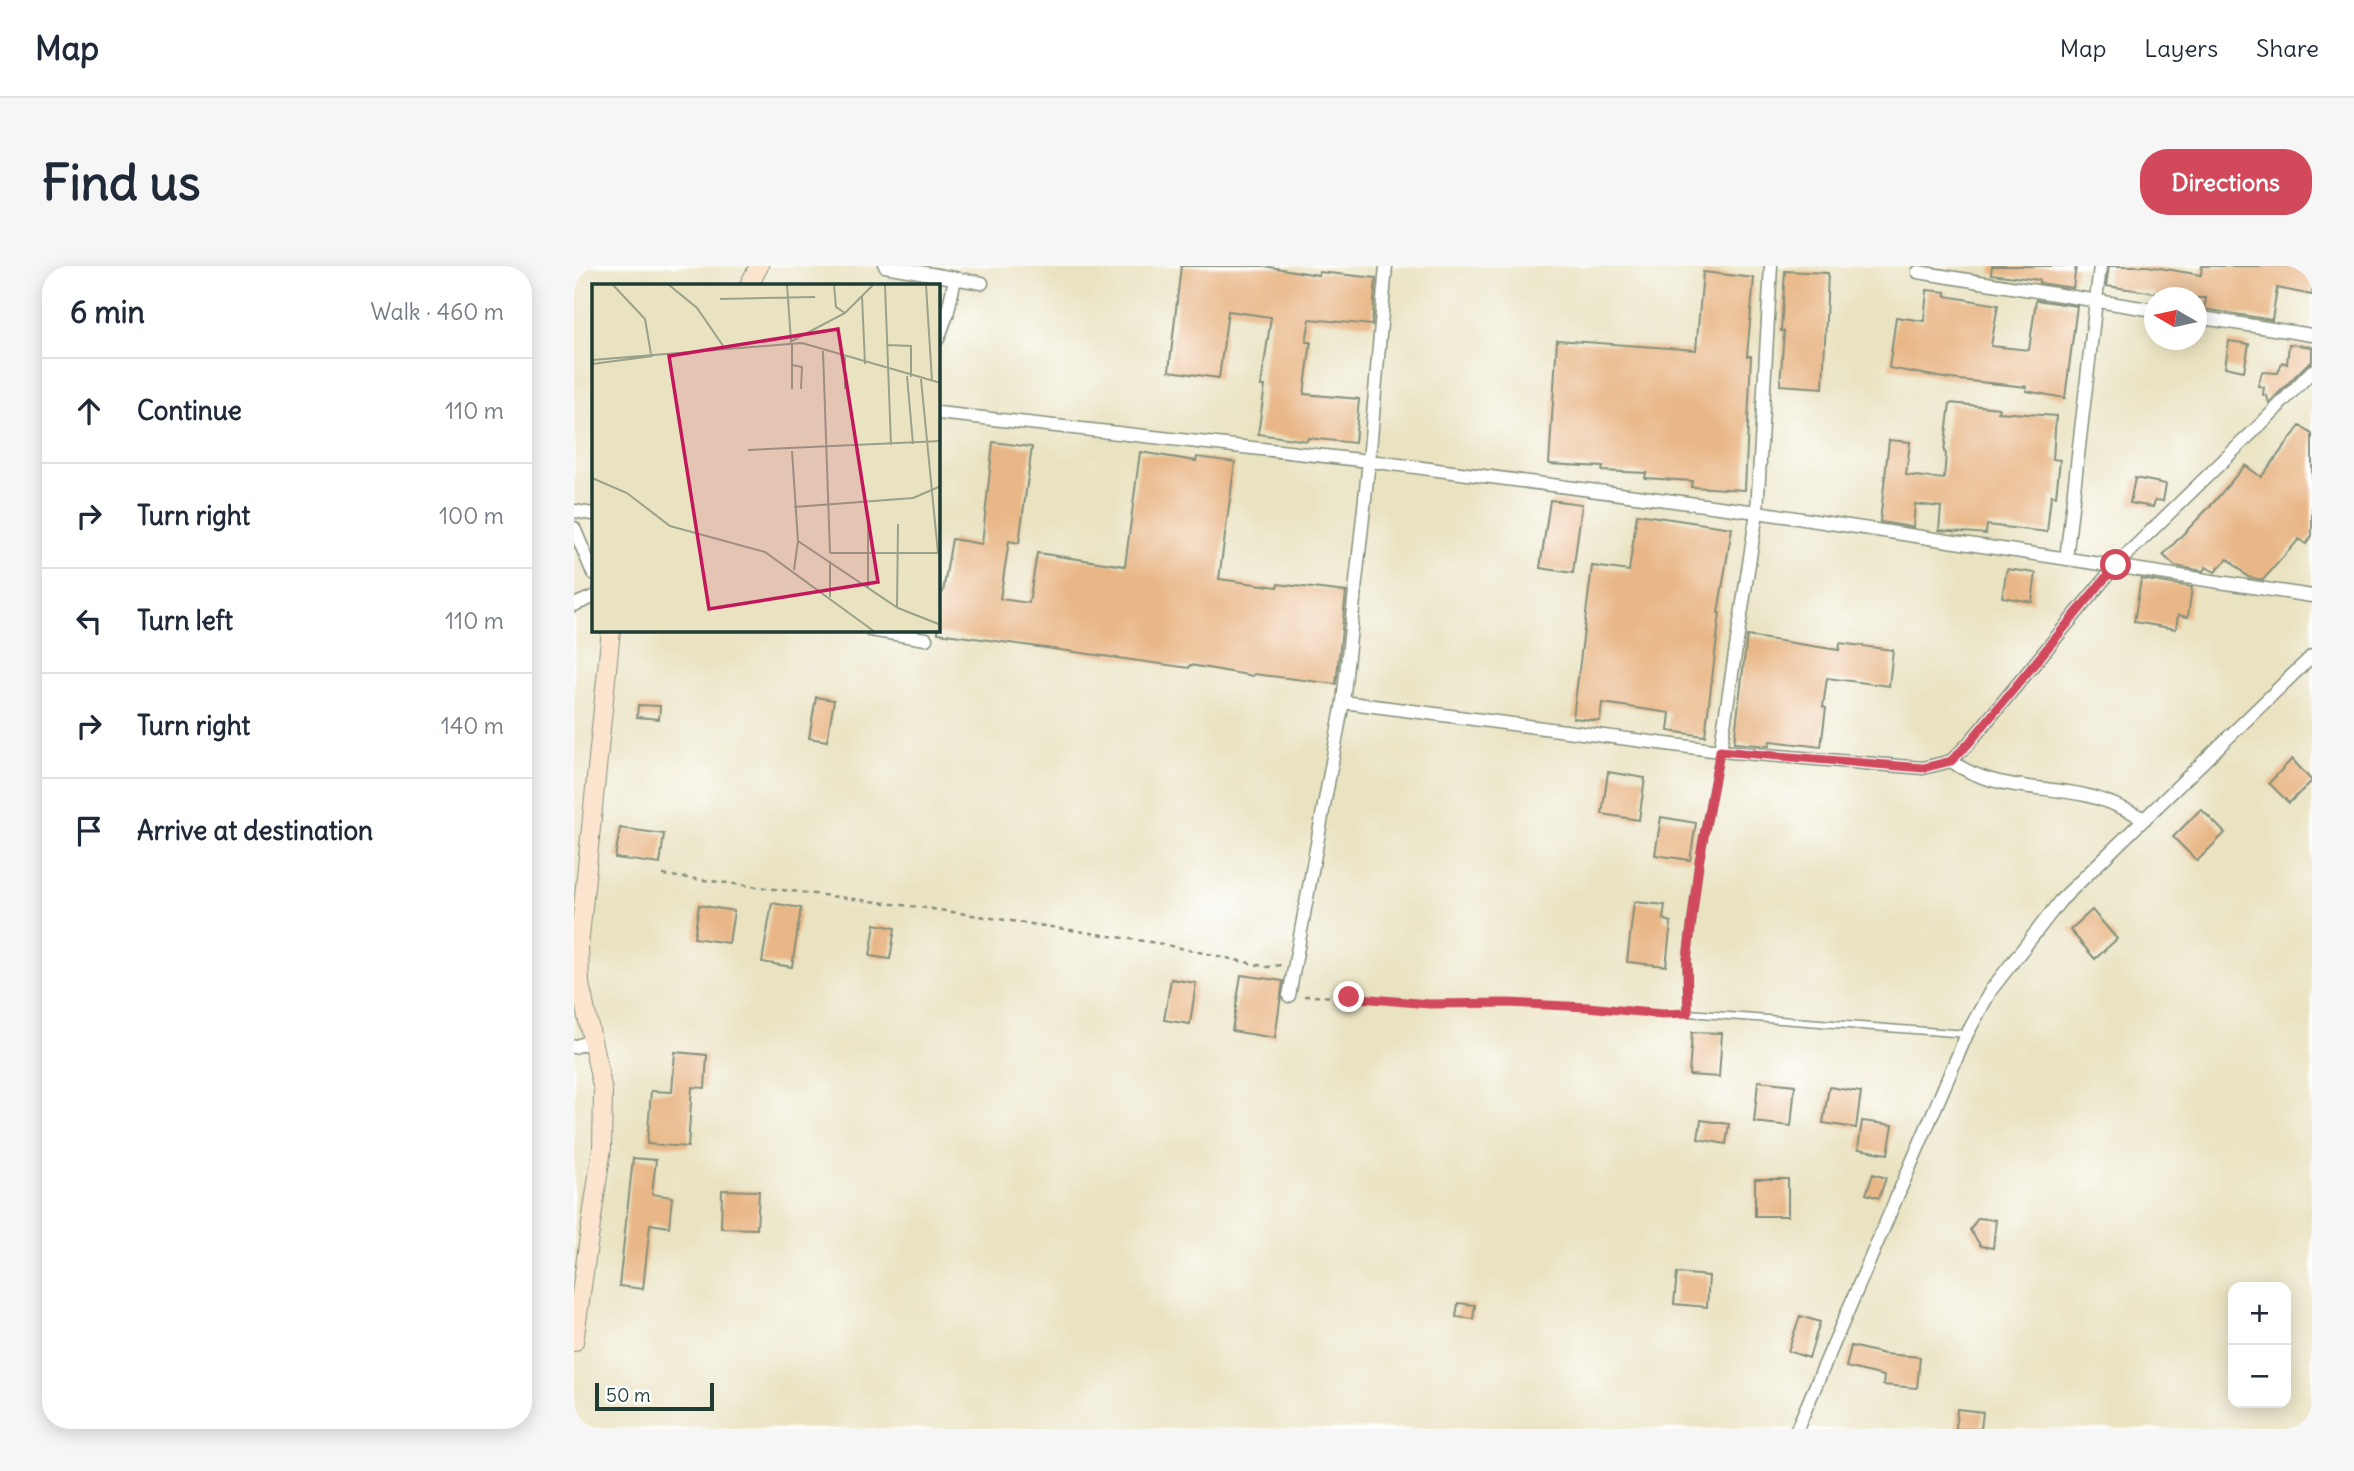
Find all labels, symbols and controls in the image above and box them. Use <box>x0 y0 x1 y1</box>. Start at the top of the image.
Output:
text: Map <box>35 27 99 69</box>
text: Map <box>2060 33 2106 63</box>
text: Layers <box>2144 33 2218 63</box>
text: Share <box>2256 33 2319 63</box>
button: Directions <box>2140 149 2312 215</box>
text: Find us <box>42 152 200 213</box>
inset map <box>592 284 940 632</box>
north arrow <box>2144 287 2207 350</box>
text: 6 min <box>70 293 145 331</box>
text: Walk · 460 m <box>370 297 504 326</box>
icon: ahead <box>70 392 108 430</box>
text: Continue <box>137 394 242 427</box>
text: 110 m <box>445 396 504 425</box>
icon: right <box>70 497 108 535</box>
text: Turn right <box>137 499 250 532</box>
text: 100 m <box>439 501 504 530</box>
route start <box>2100 549 2131 580</box>
icon: left <box>70 602 108 640</box>
text: Turn left <box>137 604 233 637</box>
text: 110 m <box>445 606 504 635</box>
icon: right <box>70 707 108 745</box>
text: Turn right <box>137 709 250 742</box>
text: 140 m <box>441 711 504 740</box>
icon: arrive <box>70 812 108 850</box>
text: Arrive at destination <box>137 814 373 847</box>
route end <box>1333 981 1364 1012</box>
map controls <box>2228 1282 2291 1408</box>
button: + <box>2228 1282 2291 1345</box>
button: − <box>2228 1345 2291 1408</box>
scale bar <box>595 1380 714 1412</box>
text: 50 m <box>606 1383 651 1407</box>

